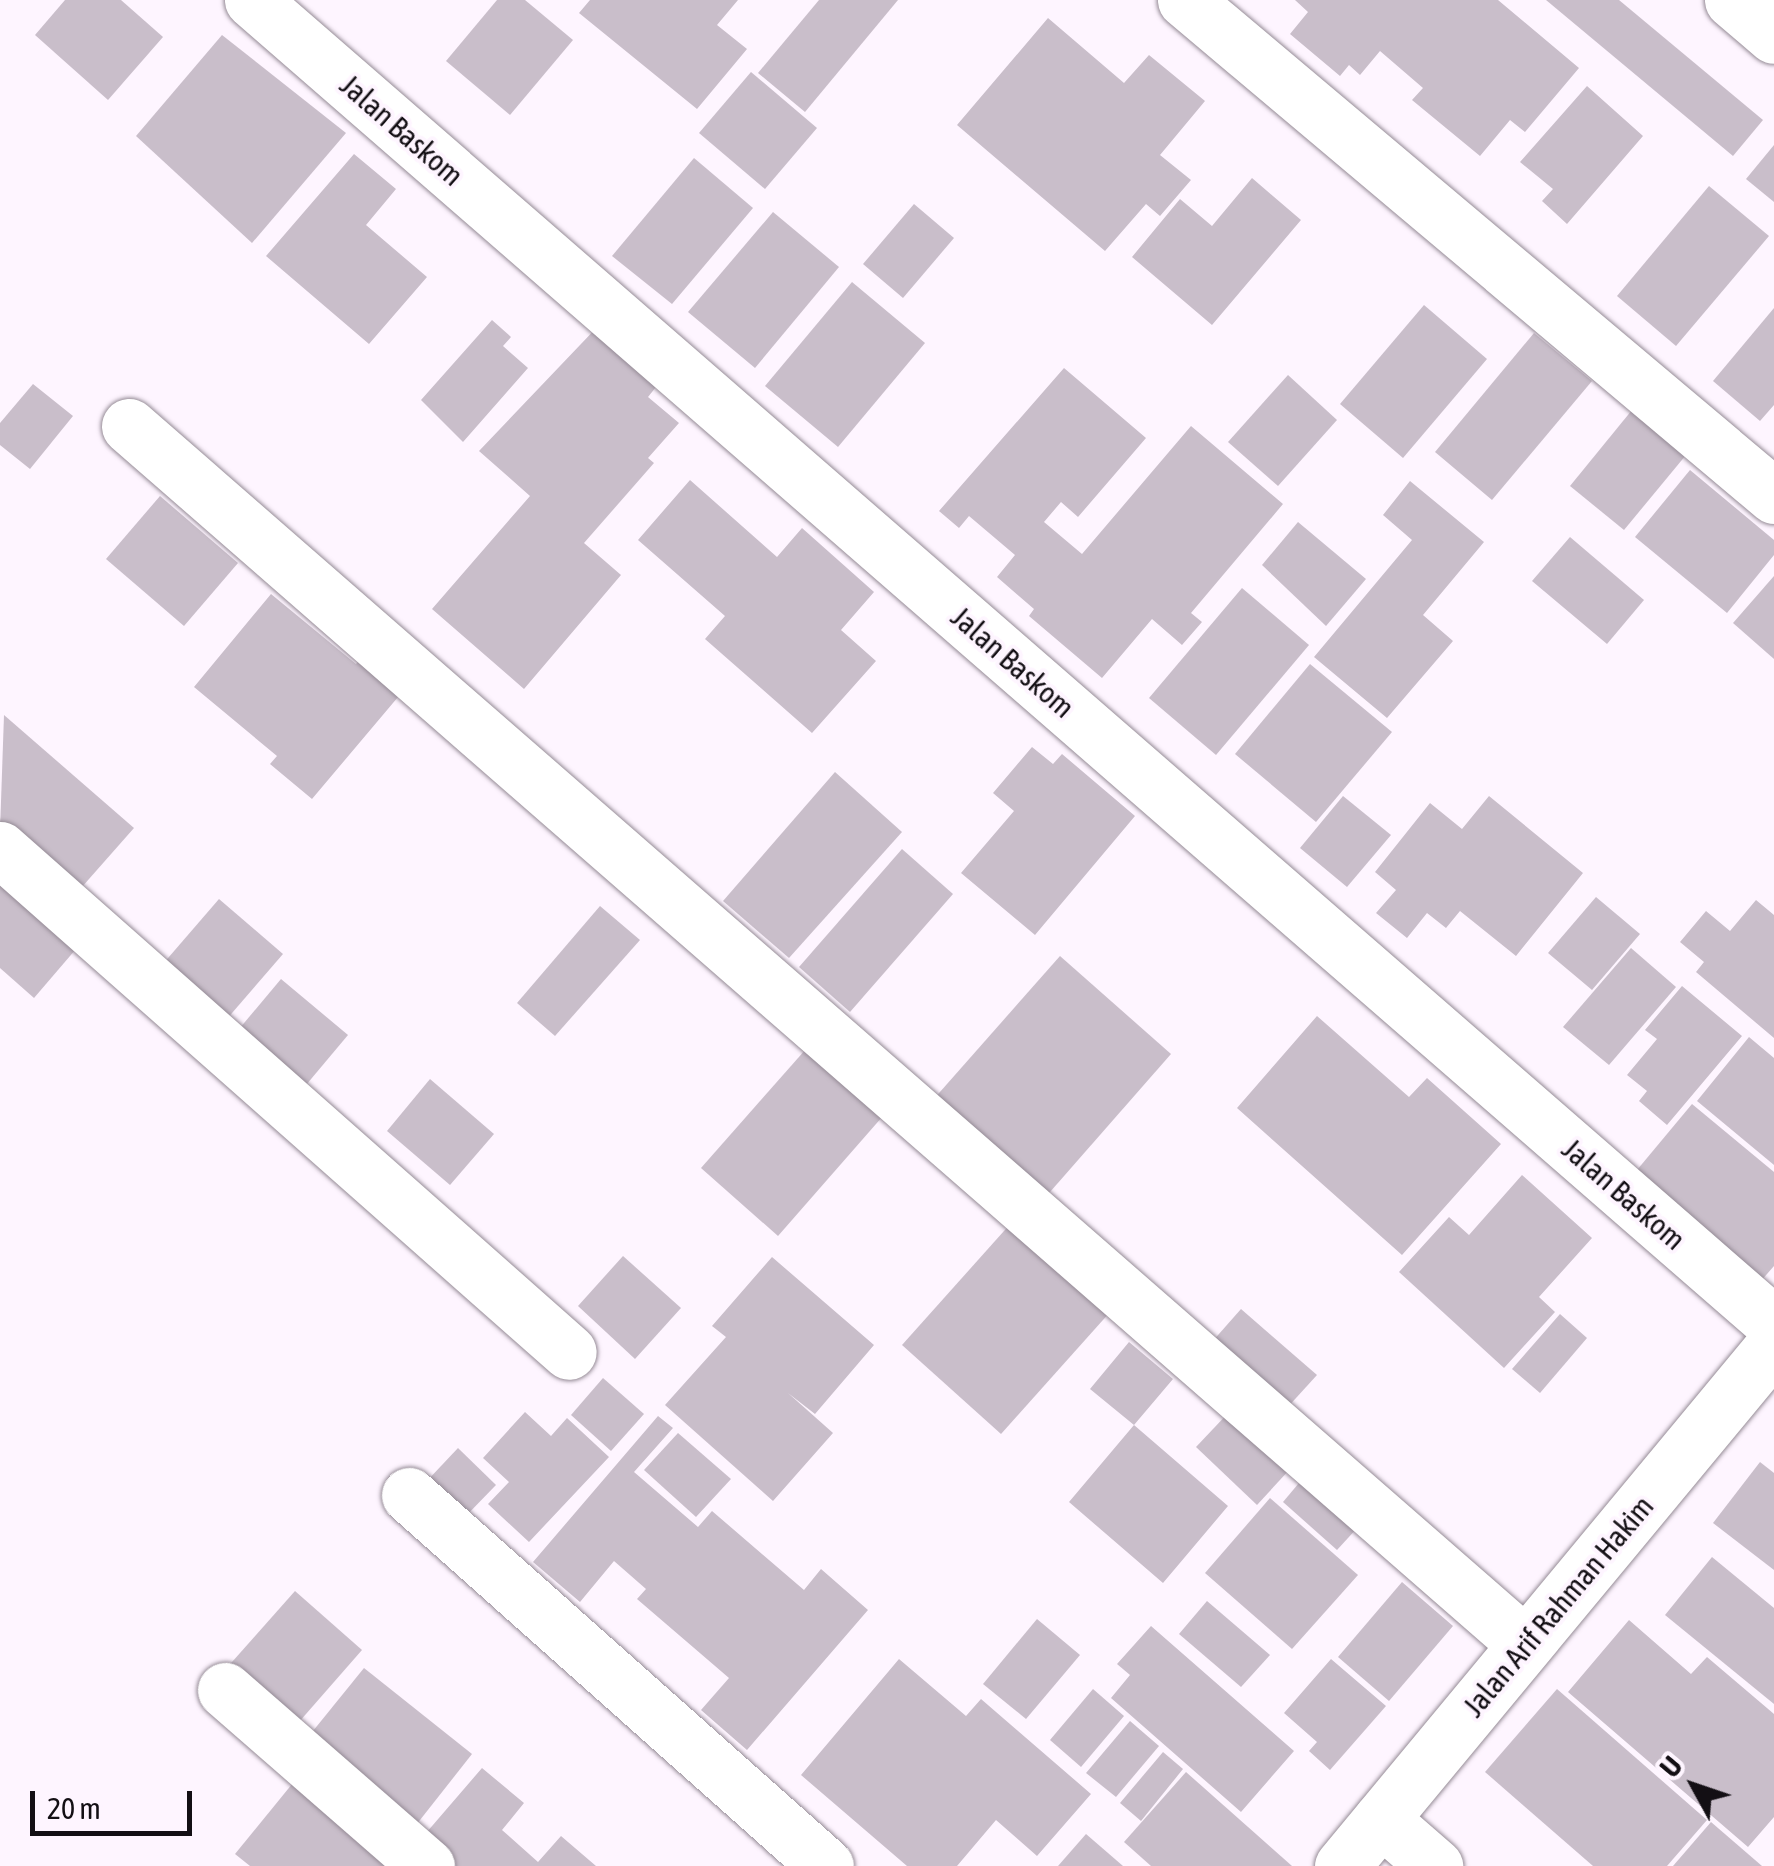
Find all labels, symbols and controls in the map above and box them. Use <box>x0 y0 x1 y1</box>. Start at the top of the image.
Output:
street label: Jalan Baskom <box>333 67 471 193</box>
street label: Jalan Baskom <box>944 599 1082 725</box>
street label: Jalan Baskom <box>1555 1131 1693 1257</box>
street label: Jalan Arif Rahman Hakim <box>1455 1488 1661 1724</box>
north arrow <box>1644 1736 1744 1836</box>
text: U <box>1653 1750 1689 1783</box>
scale bar <box>35 1771 198 1833</box>
text: 20 m <box>47 1791 101 1825</box>

